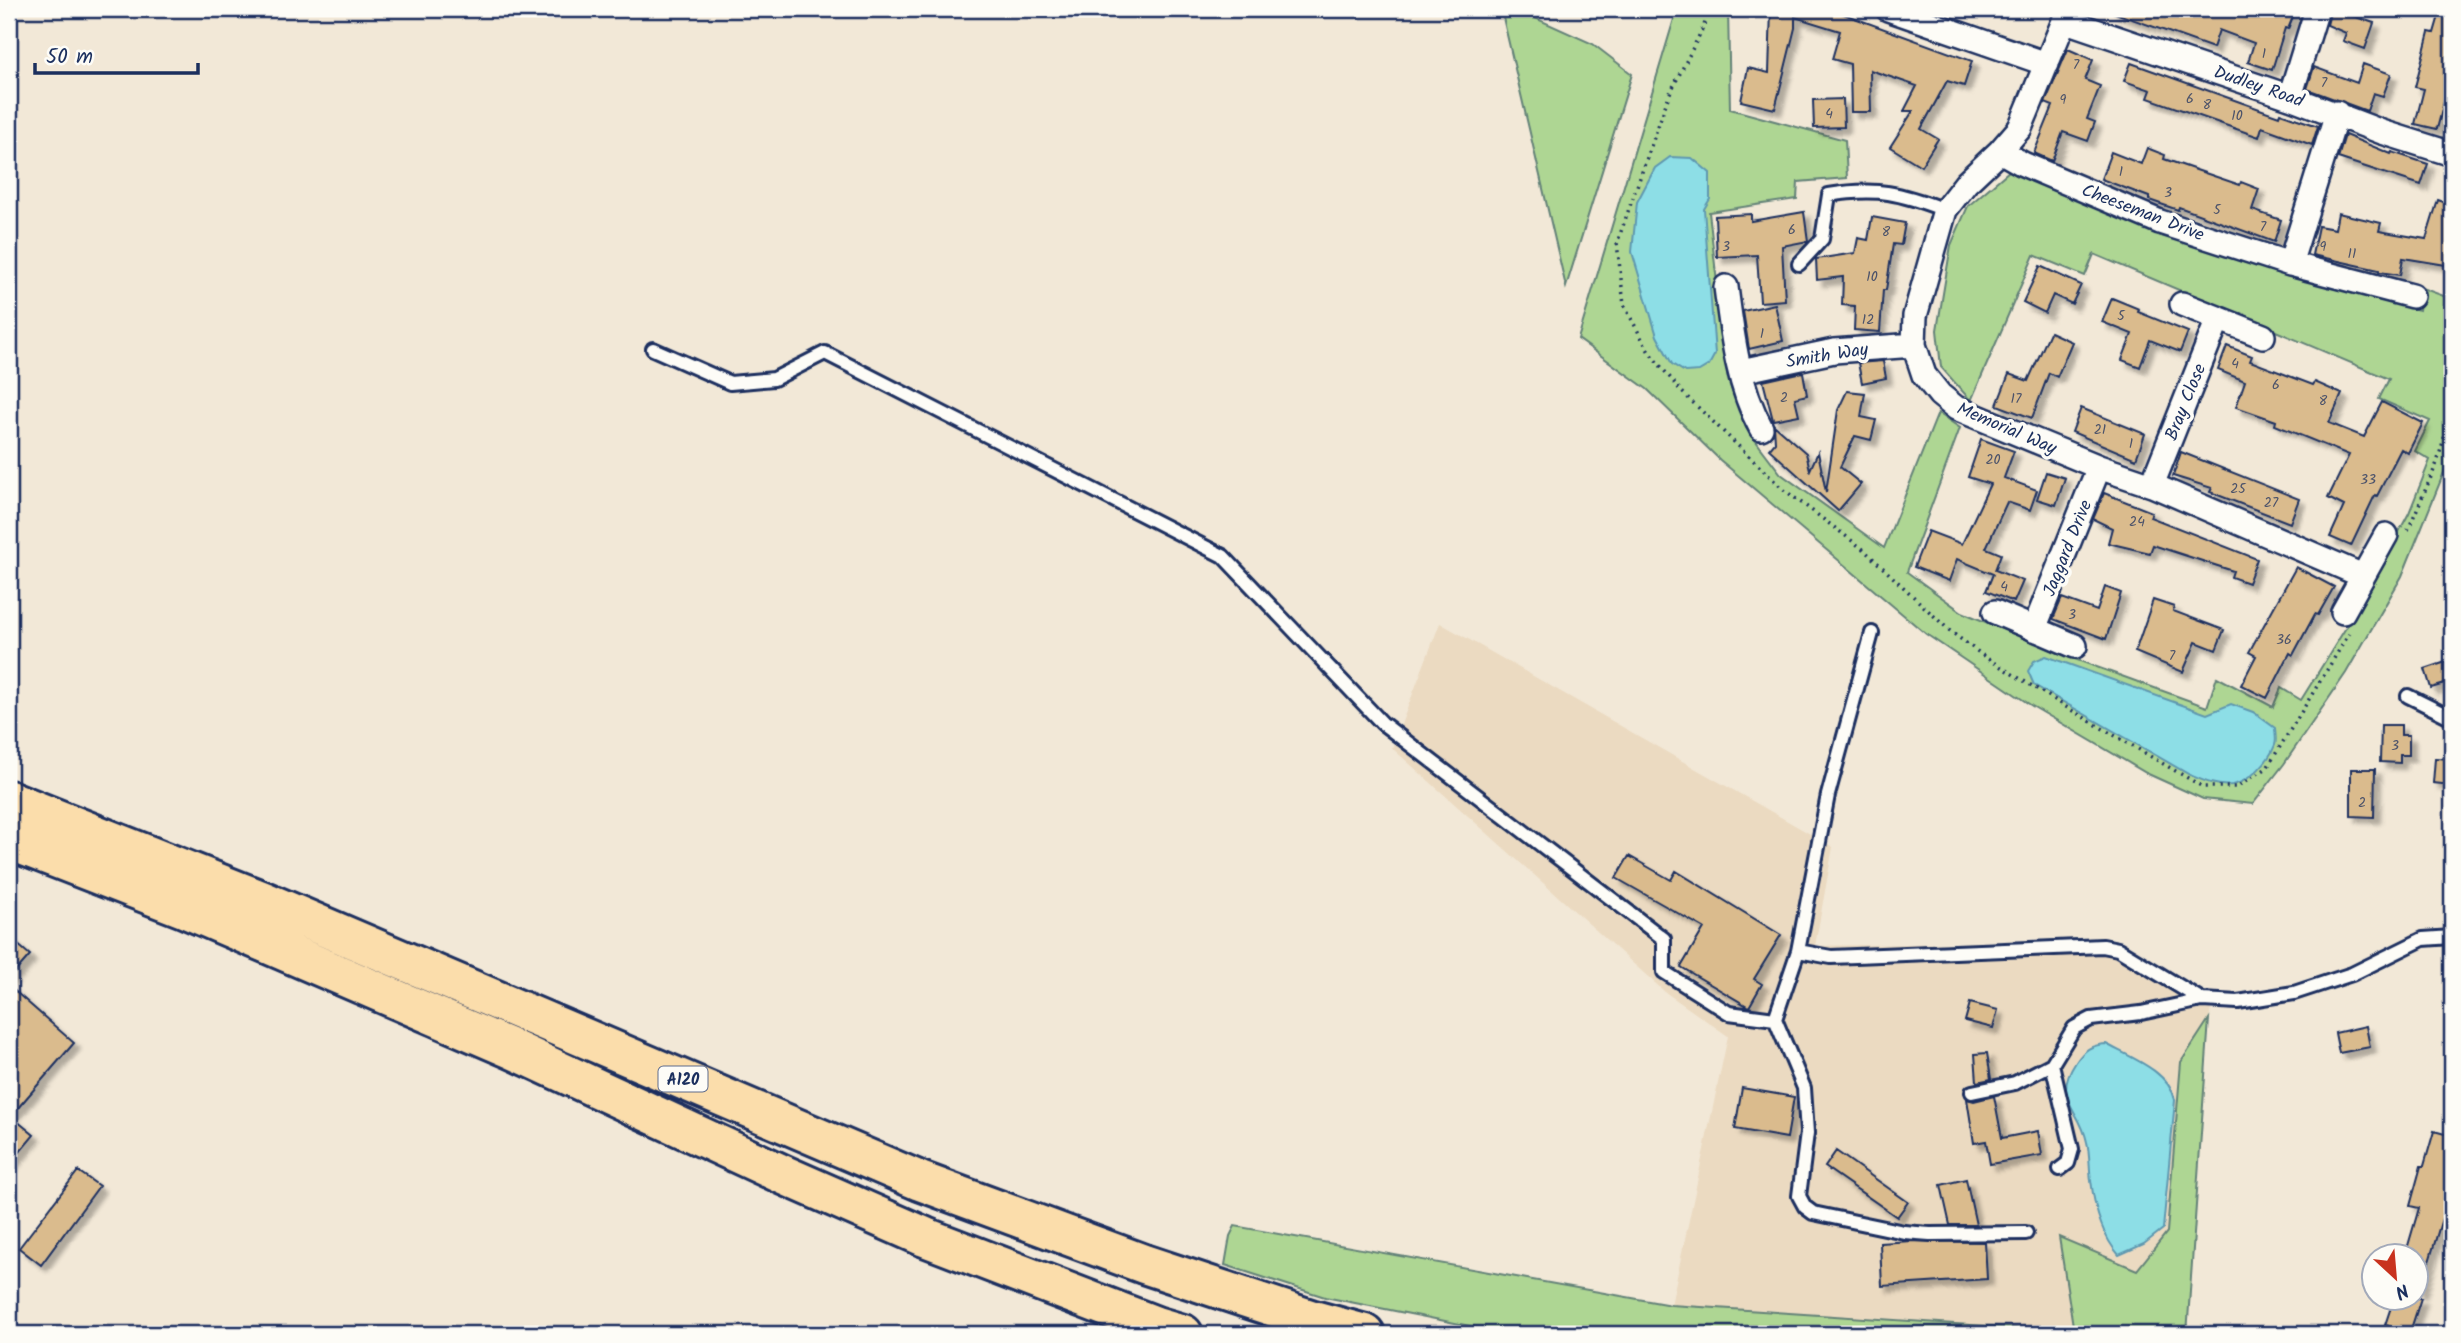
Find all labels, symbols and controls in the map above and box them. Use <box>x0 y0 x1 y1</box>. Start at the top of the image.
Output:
scale bar <box>35 32 198 76</box>
text: 50 m <box>46 41 93 74</box>
house number: 1 <box>2262 43 2266 65</box>
house number: 7 <box>2073 54 2080 76</box>
street label: Dudley Road <box>2210 58 2308 117</box>
house number: 7 <box>2321 72 2328 94</box>
house number: 6 <box>2186 88 2194 110</box>
house number: 9 <box>2060 89 2067 111</box>
house number: 8 <box>2203 94 2212 116</box>
house number: 4 <box>1825 103 1833 125</box>
house number: 10 <box>2231 105 2243 127</box>
house number: 1 <box>2119 161 2123 183</box>
street label: Cheeseman Drive <box>2077 177 2208 250</box>
house number: 3 <box>2164 182 2172 204</box>
house number: 5 <box>2213 199 2222 221</box>
house number: 7 <box>2260 216 2267 238</box>
house number: 6 <box>1788 219 1796 241</box>
house number: 8 <box>1882 221 1891 243</box>
house number: 3 <box>1722 236 1730 258</box>
house number: 9 <box>2320 236 2327 258</box>
house number: 11 <box>2348 243 2356 265</box>
house number: 10 <box>1866 266 1878 288</box>
house number: 5 <box>2117 305 2126 327</box>
house number: 12 <box>1862 309 1874 331</box>
house number: 1 <box>1760 323 1764 345</box>
street label: Smith Way <box>1784 336 1871 377</box>
house number: 4 <box>2231 353 2239 375</box>
street label: Bray Close <box>2158 360 2215 445</box>
house number: 6 <box>2272 374 2280 396</box>
house number: 2 <box>1780 387 1788 409</box>
house number: 17 <box>2011 388 2022 410</box>
house number: 8 <box>2319 390 2328 412</box>
street label: Memorial Way <box>1952 395 2061 464</box>
house number: 21 <box>2094 419 2106 441</box>
house number: 1 <box>2129 433 2133 455</box>
house number: 20 <box>1985 449 2001 471</box>
house number: 33 <box>2360 469 2376 491</box>
house number: 25 <box>2230 478 2247 500</box>
house number: 27 <box>2264 492 2279 514</box>
street label: Jaggard Drive <box>2036 496 2101 601</box>
house number: 24 <box>2129 511 2145 533</box>
house number: 4 <box>2000 576 2008 598</box>
house number: 3 <box>2068 604 2076 626</box>
house number: 36 <box>2276 629 2292 651</box>
house number: 7 <box>2169 645 2176 667</box>
house number: 3 <box>2391 735 2399 757</box>
house number: 2 <box>2358 792 2366 814</box>
road number: A120 <box>658 1066 708 1092</box>
north arrow <box>2360 1242 2430 1312</box>
text: N <box>2390 1274 2414 1307</box>

